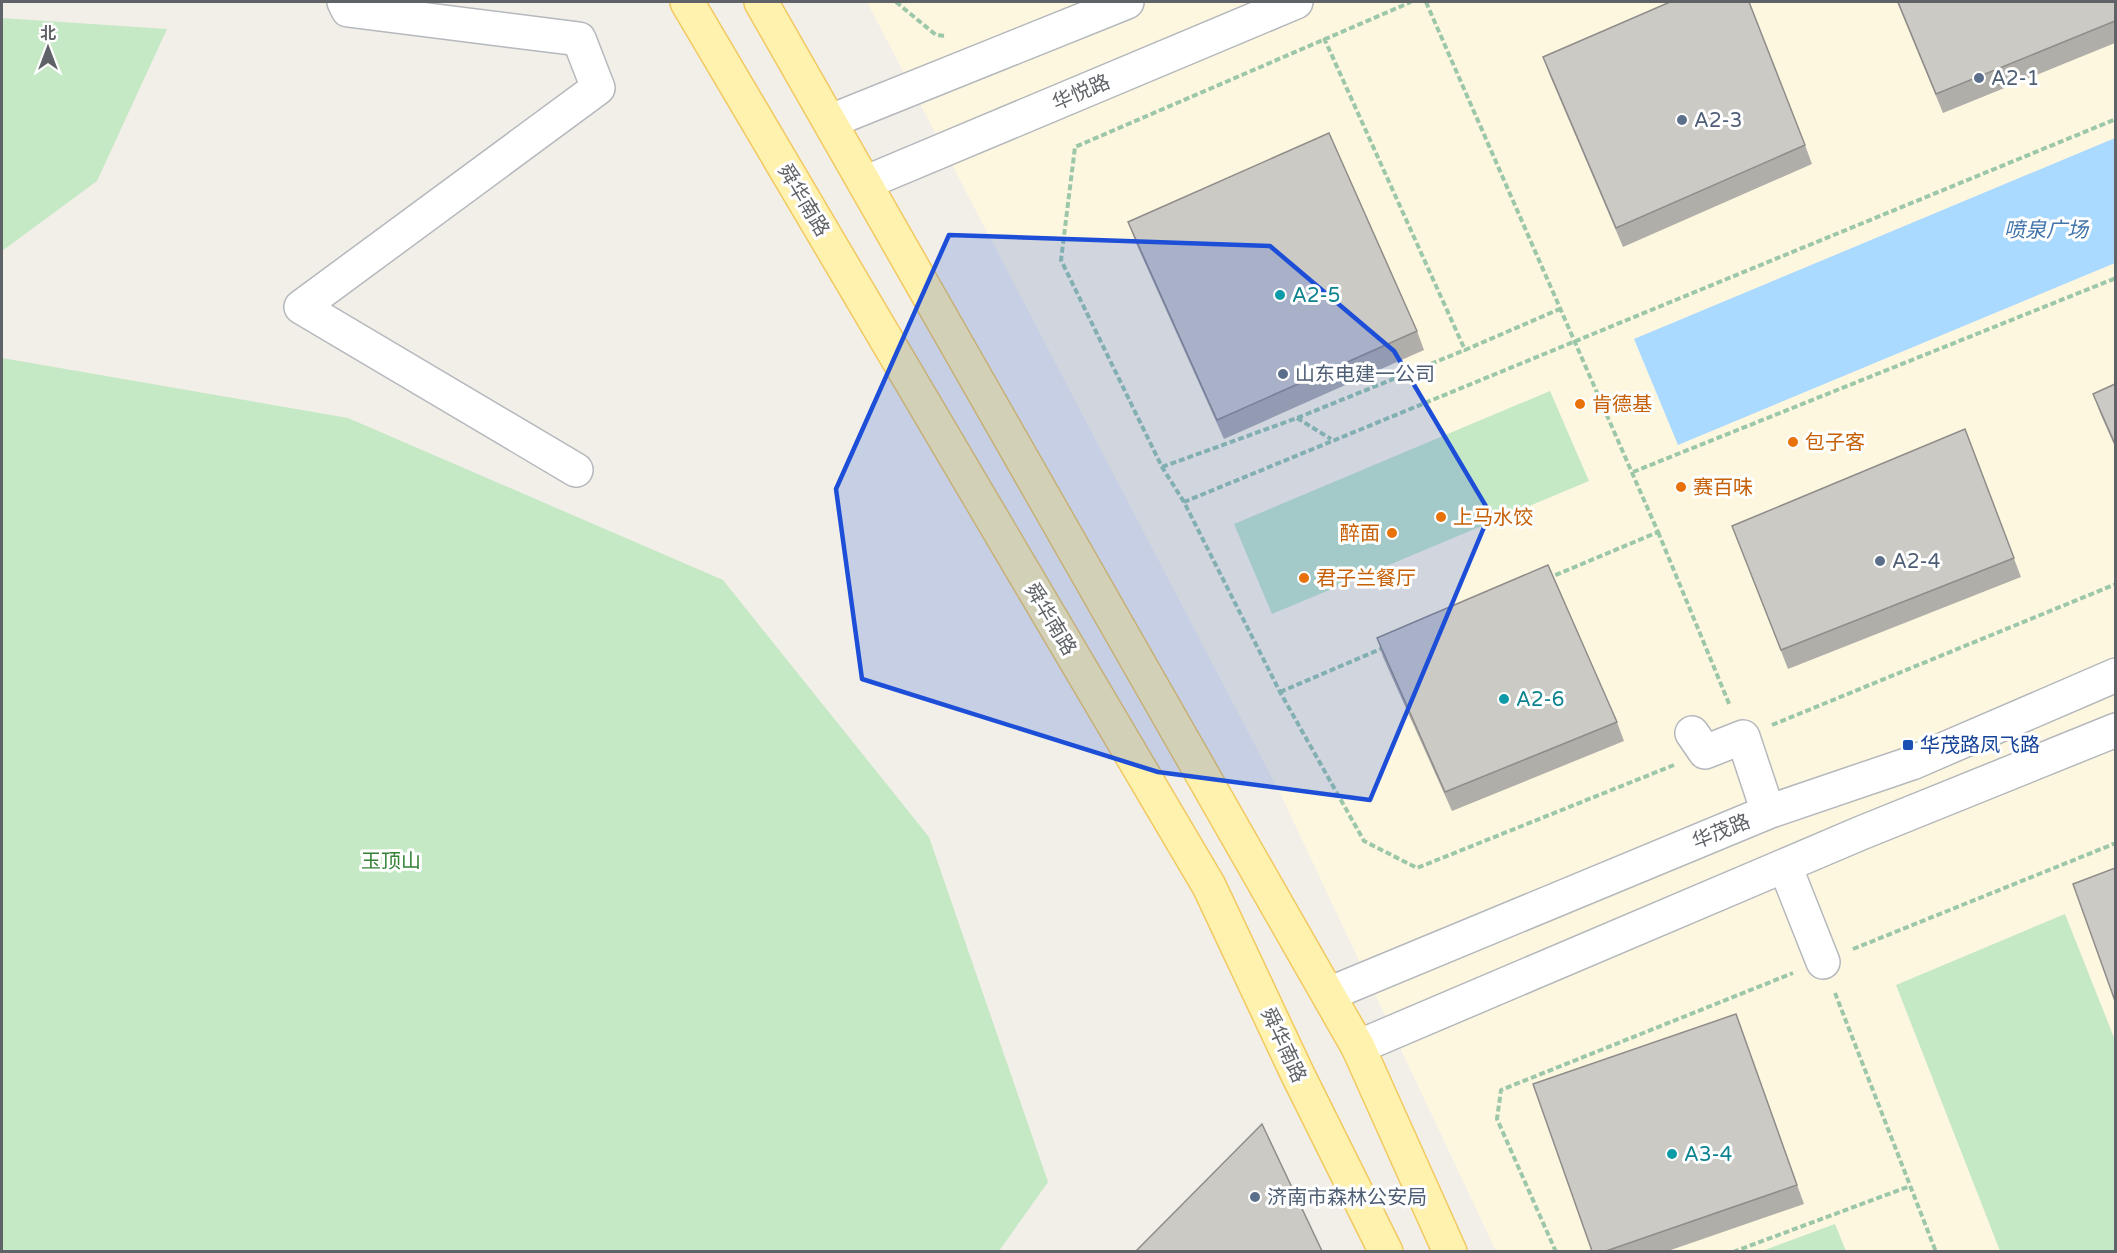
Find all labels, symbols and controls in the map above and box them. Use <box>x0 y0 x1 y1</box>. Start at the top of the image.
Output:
north arrow <box>18 18 78 78</box>
text: 北 <box>40 24 56 44</box>
place label: A2-1 <box>1991 67 2039 91</box>
street label: 华悦路 <box>1049 70 1114 116</box>
marker: A2-1 <box>1972 71 1986 85</box>
place label: A2-3 <box>1694 109 1742 133</box>
marker: A2-3 <box>1675 113 1689 127</box>
street label: 舜华南路 <box>772 160 834 241</box>
water label: 喷泉广场 <box>2004 218 2090 243</box>
place label: A2-5 <box>1292 284 1340 308</box>
marker: A2-5 <box>1273 288 1287 302</box>
place label: 山东电建一公司 <box>1295 363 1435 387</box>
marker: 山东电建一公司 <box>1276 367 1290 381</box>
place label: 肯德基 <box>1592 393 1652 417</box>
marker: 肯德基 <box>1573 397 1587 411</box>
place label: 包子客 <box>1805 431 1865 455</box>
marker: 包子客 <box>1786 435 1800 449</box>
place label: 赛百味 <box>1693 476 1753 500</box>
marker: 赛百味 <box>1674 480 1688 494</box>
place label: 上马水饺 <box>1453 506 1533 530</box>
marker: 上马水饺 <box>1434 510 1448 524</box>
place label: 醉面 <box>1340 522 1380 546</box>
marker: 醉面 <box>1385 526 1399 540</box>
place label: A2-4 <box>1892 550 1940 574</box>
marker: A2-4 <box>1873 554 1887 568</box>
place label: 君子兰餐厅 <box>1316 567 1416 591</box>
marker: 君子兰餐厅 <box>1297 571 1311 585</box>
street label: 舜华南路 <box>1019 579 1081 660</box>
place label: A2-6 <box>1516 688 1564 712</box>
marker: A2-6 <box>1497 692 1511 706</box>
place label: 华茂路凤飞路 <box>1920 734 2040 758</box>
marker: 华茂路凤飞路 <box>1901 738 1915 752</box>
street label: 华茂路 <box>1689 810 1754 854</box>
park label: 玉顶山 <box>361 850 421 874</box>
street label: 舜华南路 <box>1255 1004 1311 1087</box>
place label: A3-4 <box>1684 1143 1732 1167</box>
marker: A3-4 <box>1665 1147 1679 1161</box>
place label: 济南市森林公安局 <box>1267 1186 1427 1210</box>
marker: 济南市森林公安局 <box>1248 1190 1262 1204</box>

